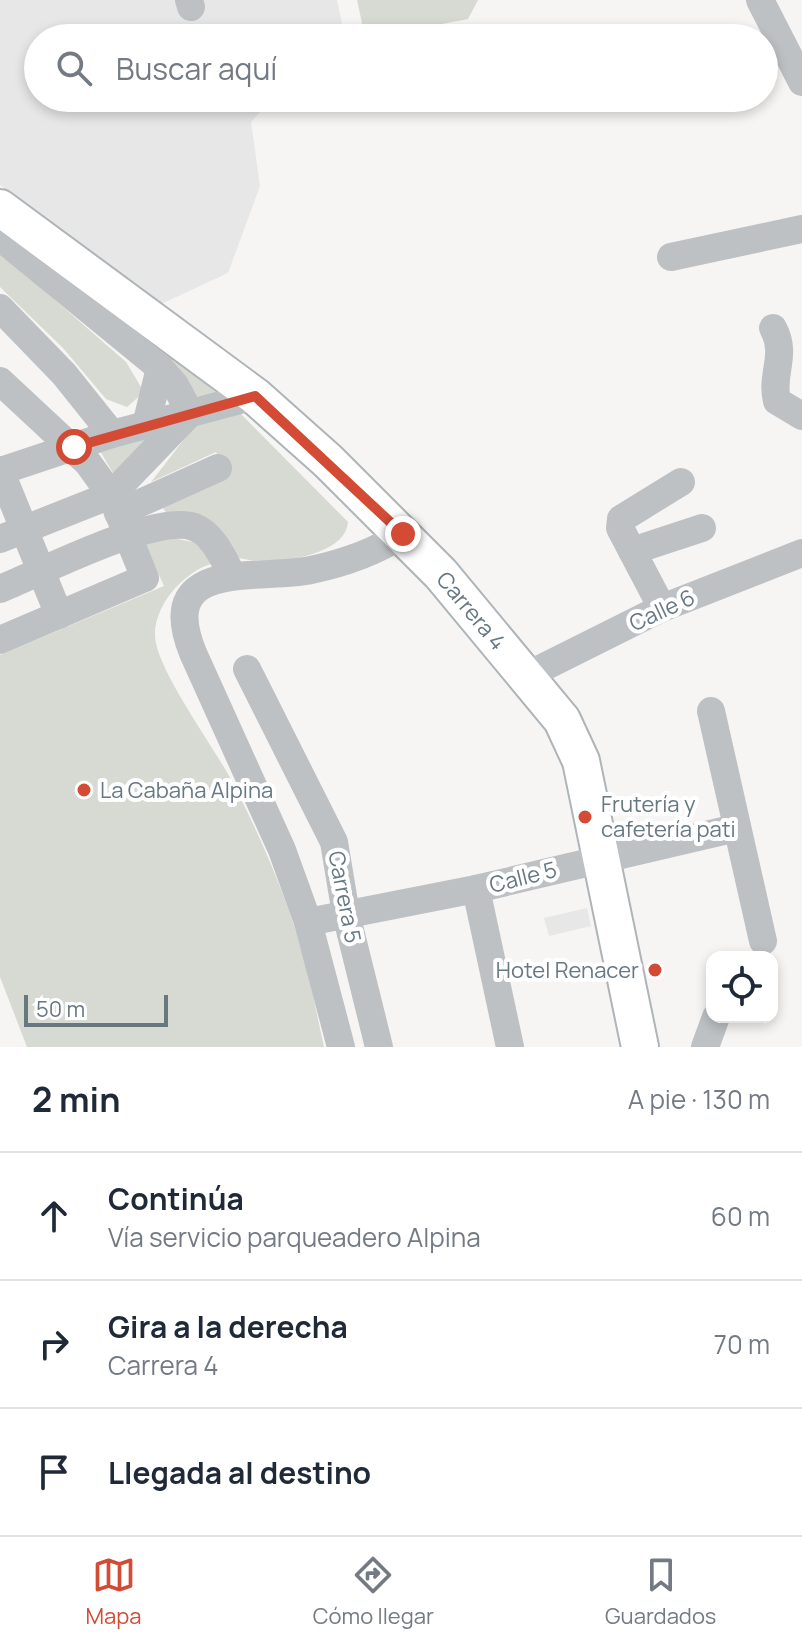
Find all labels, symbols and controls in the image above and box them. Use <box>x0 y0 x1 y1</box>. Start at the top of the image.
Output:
search box <box>24 24 778 112</box>
icon: search <box>52 46 96 90</box>
text: Buscar aquí <box>116 48 277 89</box>
route start <box>56 429 92 465</box>
route end <box>385 516 421 552</box>
street label: Carrera 4 <box>430 565 513 656</box>
street label: Calle 6 <box>624 582 700 638</box>
place label: La Cabaña Alpina <box>100 775 273 805</box>
marker: La Cabaña Alpina <box>75 781 93 799</box>
place label: Frutería y cafetería pati <box>601 789 736 844</box>
marker: Frutería y cafetería pati <box>576 808 594 826</box>
street label: Carrera 5 <box>321 848 369 946</box>
street label: Calle 5 <box>486 854 560 900</box>
map controls <box>706 951 778 1023</box>
button: locate <box>706 951 778 1023</box>
place label: Hotel Renacer <box>496 955 639 985</box>
marker: Hotel Renacer <box>646 961 664 979</box>
scale bar <box>24 991 168 1027</box>
text: 50 m <box>36 994 85 1024</box>
text: 2 min <box>32 1076 120 1122</box>
text: A pie · 130 m <box>628 1081 770 1117</box>
text: Continúa <box>108 1178 244 1219</box>
icon: ahead <box>32 1194 76 1238</box>
text: 60 m <box>711 1198 770 1234</box>
text: Vía servicio parqueadero Alpina <box>108 1219 481 1255</box>
text: Gira a la derecha <box>108 1306 348 1347</box>
icon: right <box>32 1322 76 1366</box>
text: 70 m <box>714 1326 770 1362</box>
text: Carrera 4 <box>108 1347 219 1383</box>
icon: arrive <box>32 1450 76 1494</box>
text: Llegada al destino <box>108 1452 371 1493</box>
tab: Mapa <box>86 1553 142 1631</box>
tab: Cómo llegar <box>313 1553 434 1631</box>
tab: Guardados <box>605 1553 716 1631</box>

